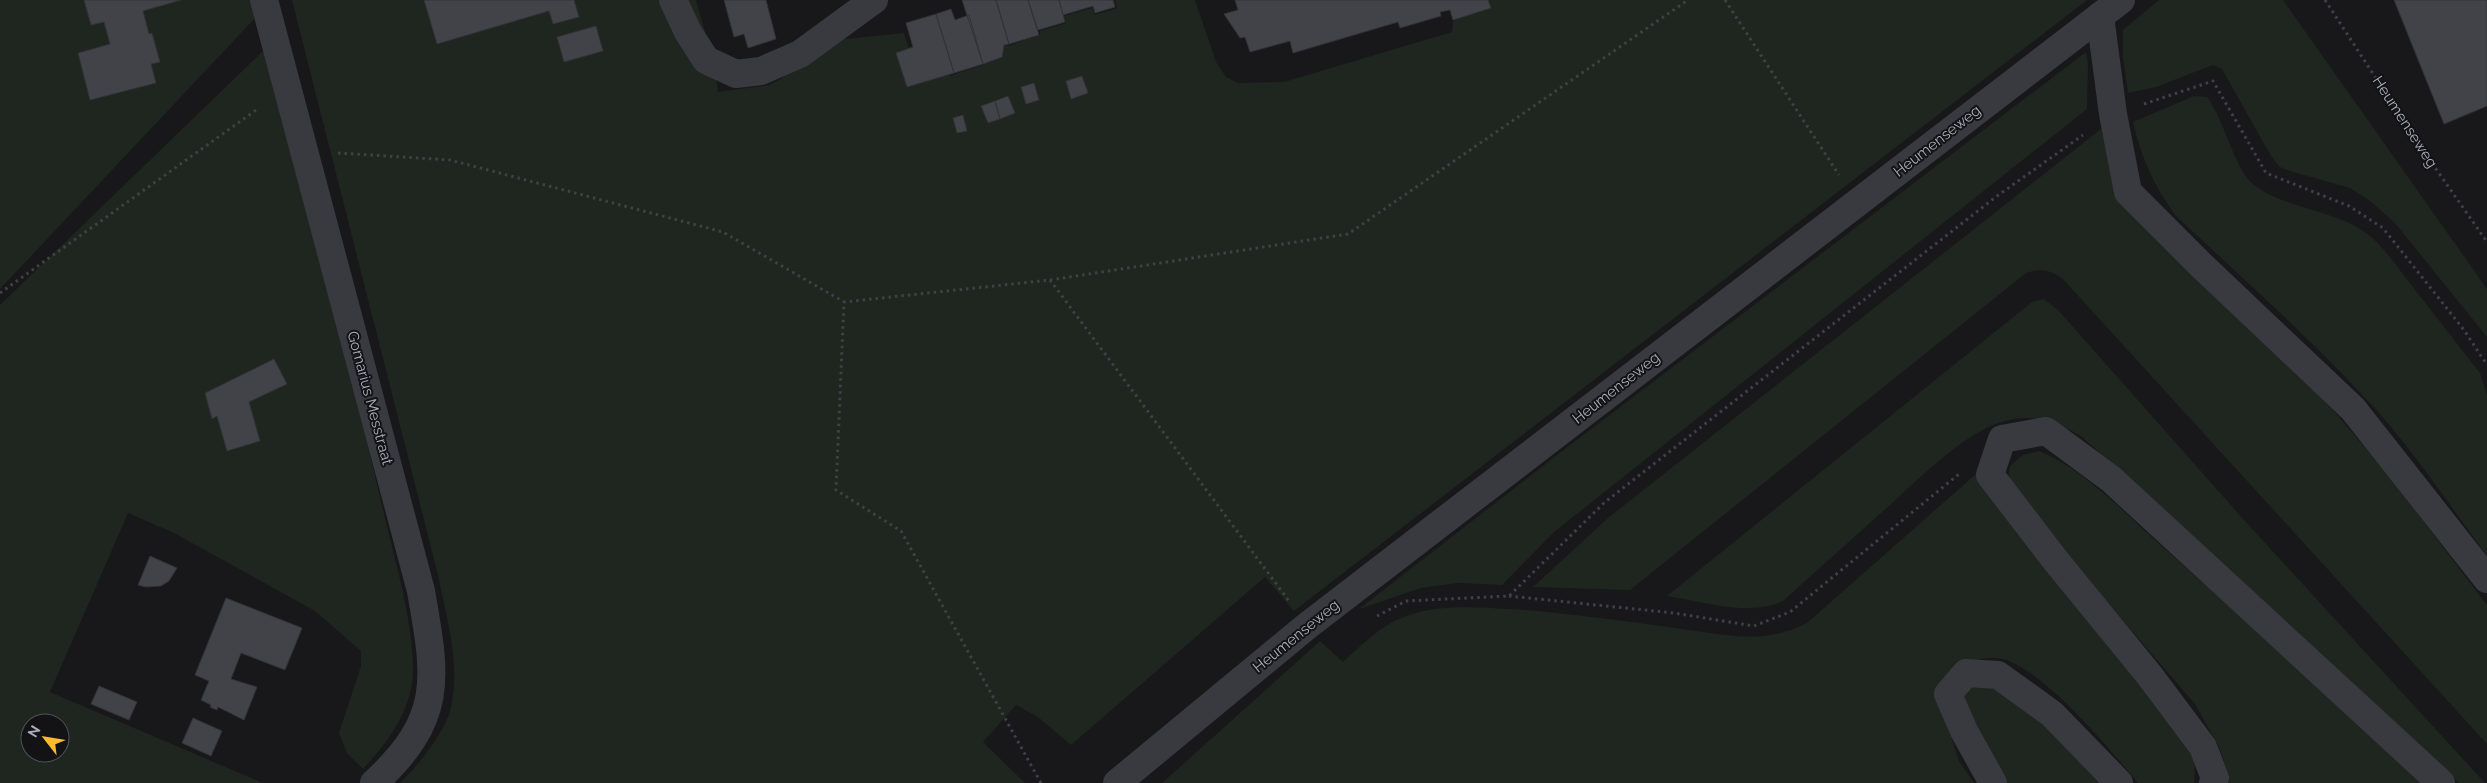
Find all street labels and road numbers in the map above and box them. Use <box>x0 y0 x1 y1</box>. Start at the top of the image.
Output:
street label: Heumenseweg <box>2369 73 2441 171</box>
street label: Heumenseweg <box>1890 101 1984 181</box>
street label: Gomarius Messtraat <box>343 329 397 467</box>
street label: Heumenseweg <box>1569 348 1663 428</box>
street label: Heumenseweg <box>1249 596 1343 676</box>

